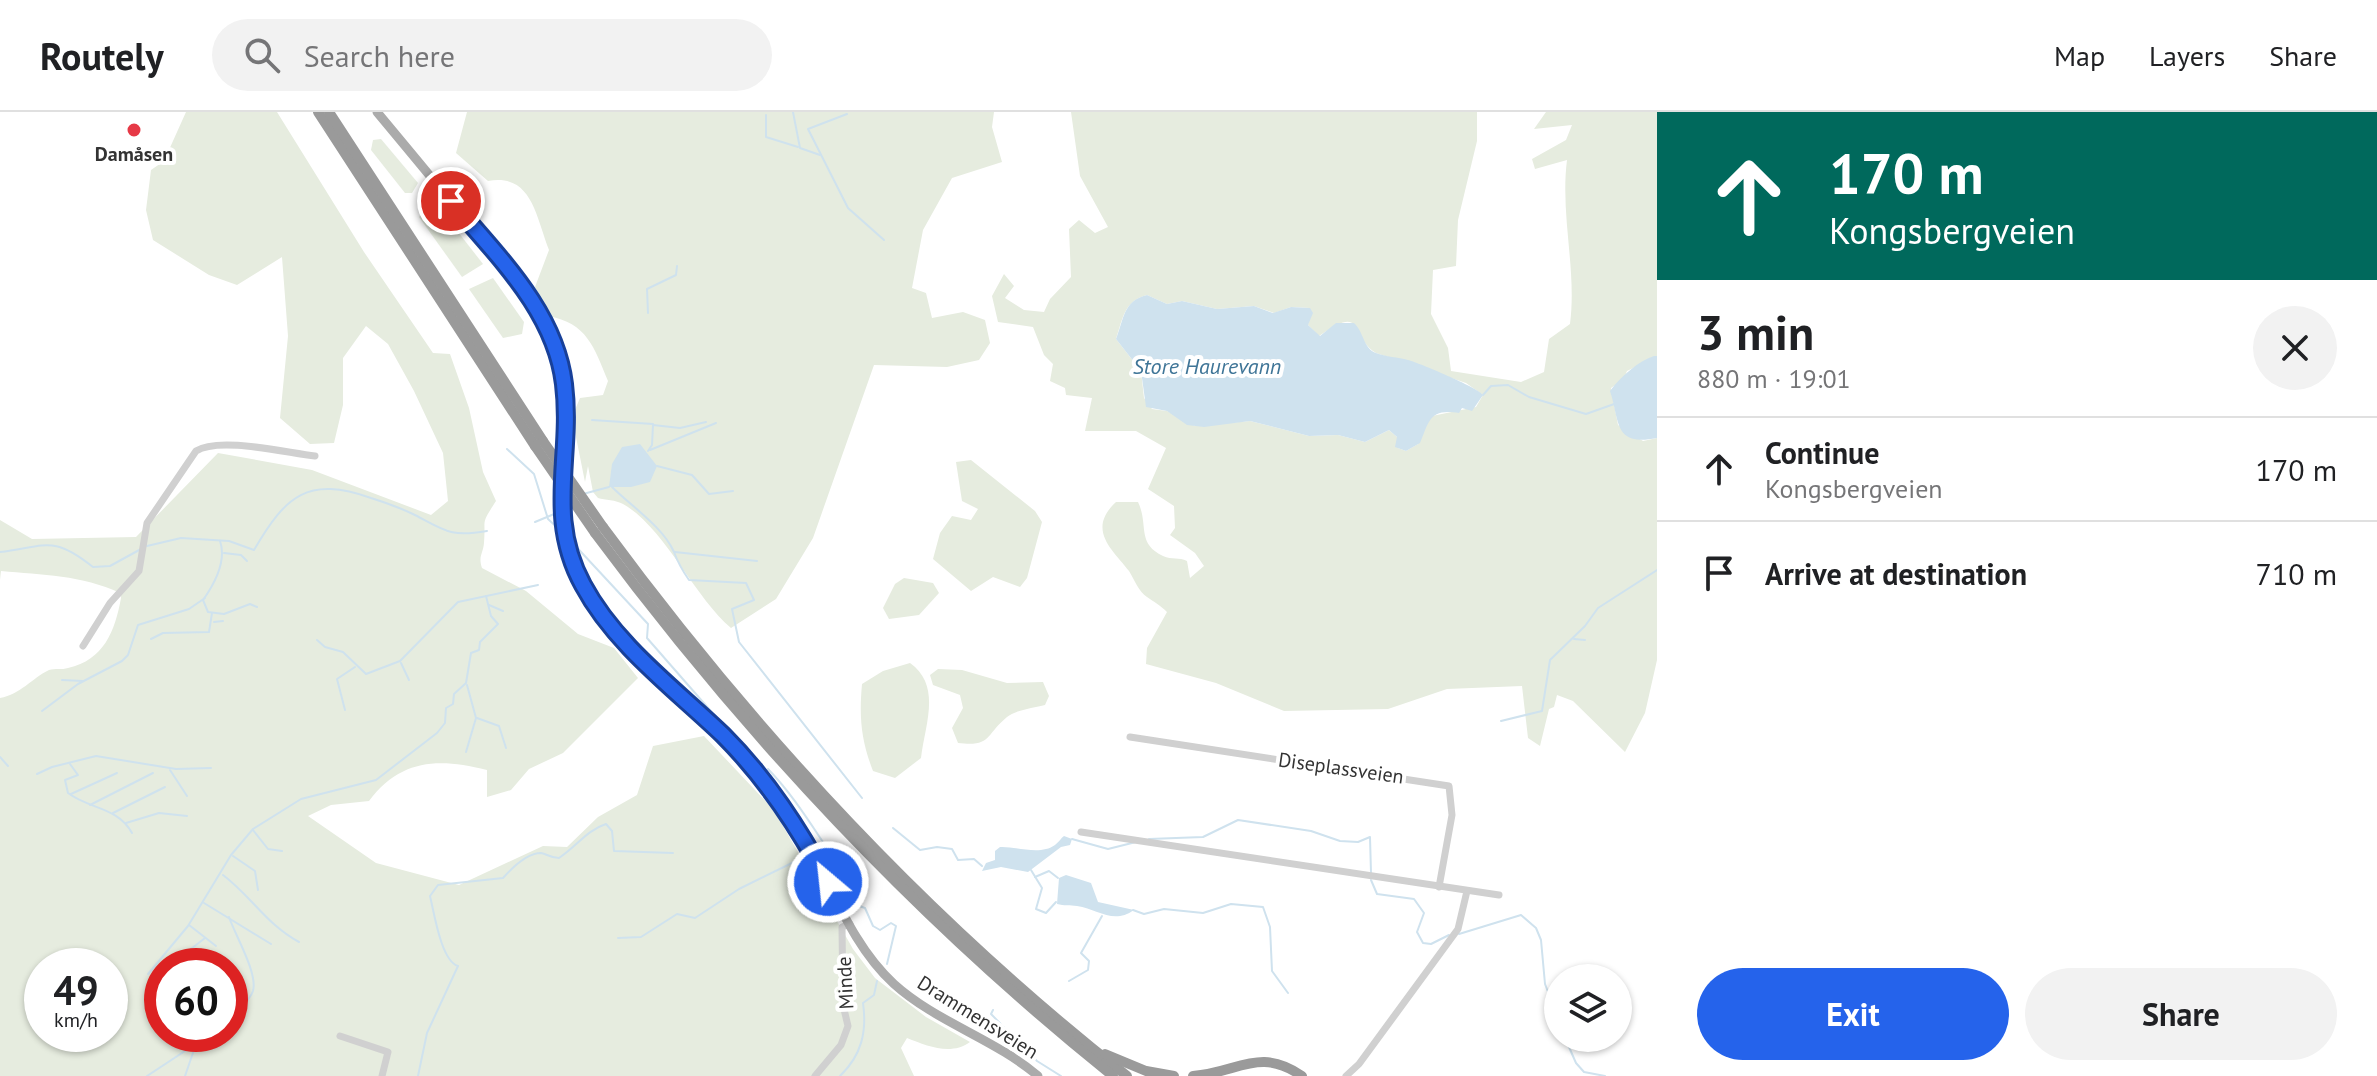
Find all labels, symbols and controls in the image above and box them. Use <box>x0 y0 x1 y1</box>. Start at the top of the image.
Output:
search box <box>212 19 772 91</box>
text: Routely <box>40 31 164 80</box>
icon: search <box>240 33 284 77</box>
text: Search here <box>304 36 455 75</box>
text: Map <box>2054 37 2105 74</box>
text: Layers <box>2149 37 2225 74</box>
text: Share <box>2269 37 2337 74</box>
marker: Damåsen <box>125 121 143 139</box>
text: 170 m <box>1829 137 1984 209</box>
place label: Damåsen <box>95 141 173 167</box>
icon: ahead <box>1697 144 1801 248</box>
pin <box>417 167 485 235</box>
icon: arrive <box>429 179 473 223</box>
text: Kongsbergveien <box>1829 207 2075 254</box>
text: 3 min <box>1697 301 1814 363</box>
button: close <box>2253 306 2337 390</box>
water label: Store Haurevann <box>1133 352 1281 380</box>
text: 880 m · 19:01 <box>1697 362 1851 395</box>
text: Continue <box>1765 433 1879 472</box>
icon: ahead <box>1697 447 1741 491</box>
text: 170 m <box>2256 450 2337 489</box>
text: Kongsbergveien <box>1765 472 1943 505</box>
icon: arrive <box>1697 551 1741 595</box>
text: Arrive at destination <box>1765 554 2027 593</box>
text: 710 m <box>2256 554 2337 593</box>
street label: Diseplassveien <box>1277 746 1405 790</box>
position arrow <box>786 840 870 924</box>
speed limit sign: 60 <box>144 948 248 1052</box>
street label: Minde <box>831 956 859 1010</box>
text: 49 <box>53 964 99 1016</box>
map controls <box>1544 964 1632 1052</box>
button: layers <box>1544 964 1632 1052</box>
button: Exit <box>1697 968 2009 1060</box>
button: Share <box>2025 968 2337 1060</box>
street label: Drammensveien <box>913 969 1043 1065</box>
text: km/h <box>54 1007 98 1033</box>

